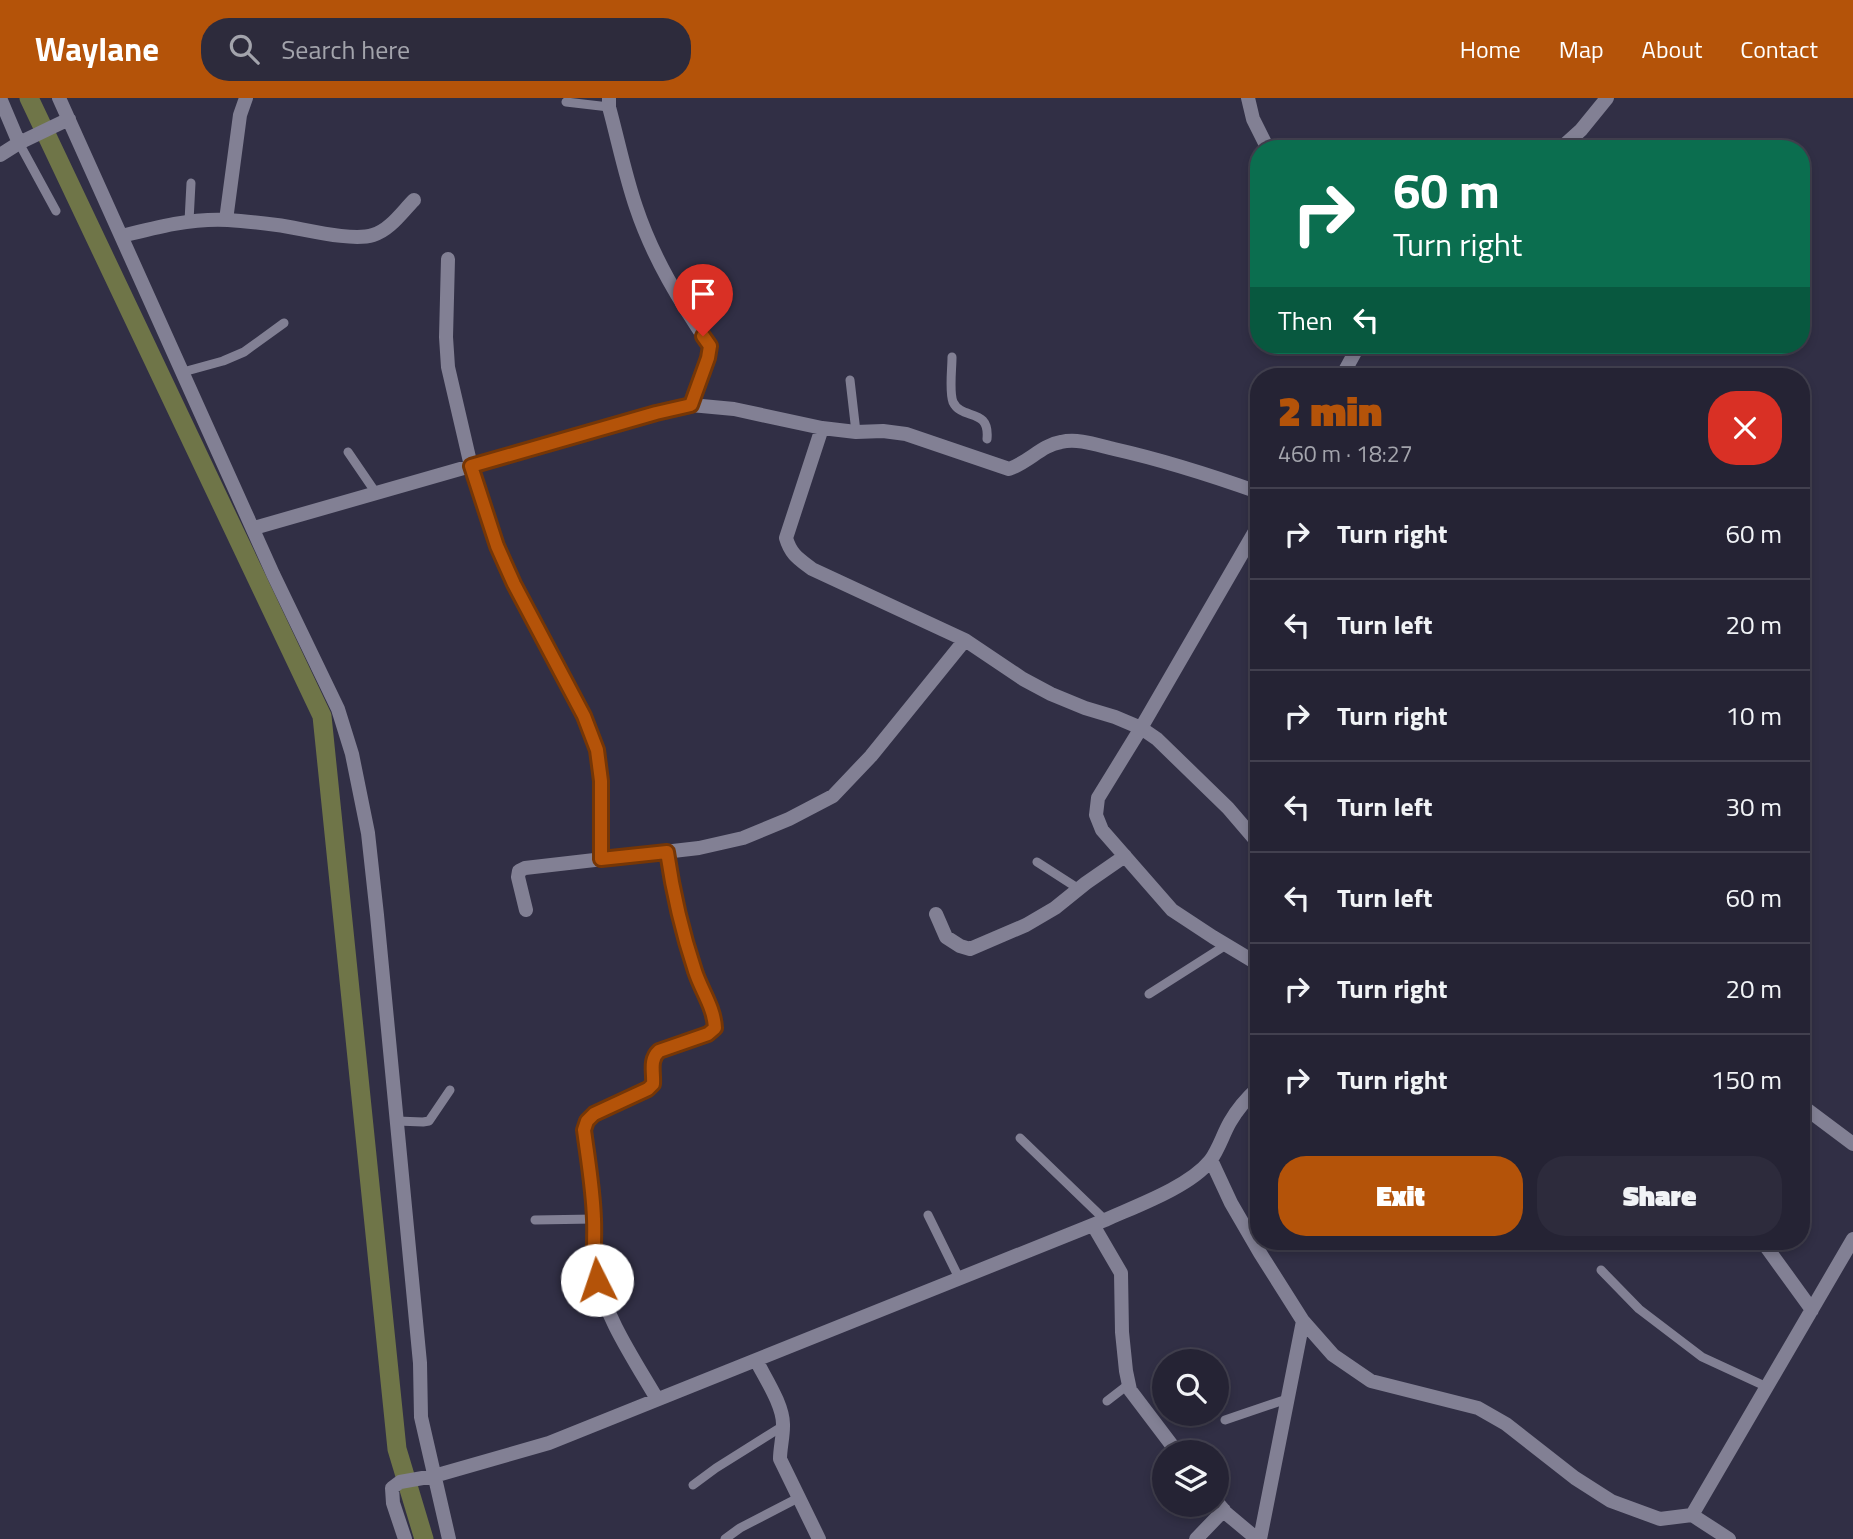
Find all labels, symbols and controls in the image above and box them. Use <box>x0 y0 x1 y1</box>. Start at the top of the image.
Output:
search box <box>201 18 691 81</box>
text: Waylane <box>35 24 159 74</box>
icon: search <box>225 30 263 68</box>
text: Search here <box>281 30 410 69</box>
text: Home <box>1460 31 1521 67</box>
text: Map <box>1559 31 1604 67</box>
text: About <box>1642 31 1702 67</box>
text: Contact <box>1740 31 1818 67</box>
text: 60 m <box>1393 152 1500 227</box>
icon: right <box>1278 168 1369 259</box>
text: Turn right <box>1393 220 1522 268</box>
pin <box>673 264 733 336</box>
icon: arrive <box>684 275 722 313</box>
text: Then <box>1278 301 1333 340</box>
icon: left <box>1347 301 1385 339</box>
text: 2 min <box>1278 378 1382 442</box>
button: close <box>1708 391 1782 465</box>
text: 460 m · 18:27 <box>1278 436 1413 471</box>
text: Turn right <box>1337 514 1448 553</box>
text: 60 m <box>1725 514 1782 553</box>
icon: right <box>1278 515 1316 553</box>
text: Turn left <box>1337 605 1432 644</box>
text: 20 m <box>1725 605 1782 644</box>
icon: left <box>1278 606 1316 644</box>
text: Turn right <box>1337 696 1448 735</box>
text: 10 m <box>1725 696 1782 735</box>
icon: right <box>1278 697 1316 735</box>
text: Turn left <box>1337 787 1432 826</box>
text: 30 m <box>1725 787 1782 826</box>
icon: left <box>1278 788 1316 826</box>
text: Turn left <box>1337 878 1432 917</box>
text: 60 m <box>1725 878 1782 917</box>
icon: left <box>1278 879 1316 917</box>
text: Turn right <box>1337 969 1448 1008</box>
text: 20 m <box>1725 969 1782 1008</box>
icon: right <box>1278 970 1316 1008</box>
text: Turn right <box>1337 1060 1448 1099</box>
text: 150 m <box>1711 1060 1782 1099</box>
icon: right <box>1278 1061 1316 1099</box>
button: Exit <box>1278 1156 1523 1236</box>
button: Share <box>1537 1156 1782 1236</box>
position arrow <box>560 1243 634 1317</box>
map controls <box>1152 1349 1229 1517</box>
button: search <box>1152 1349 1229 1426</box>
button: layers <box>1152 1440 1229 1517</box>

